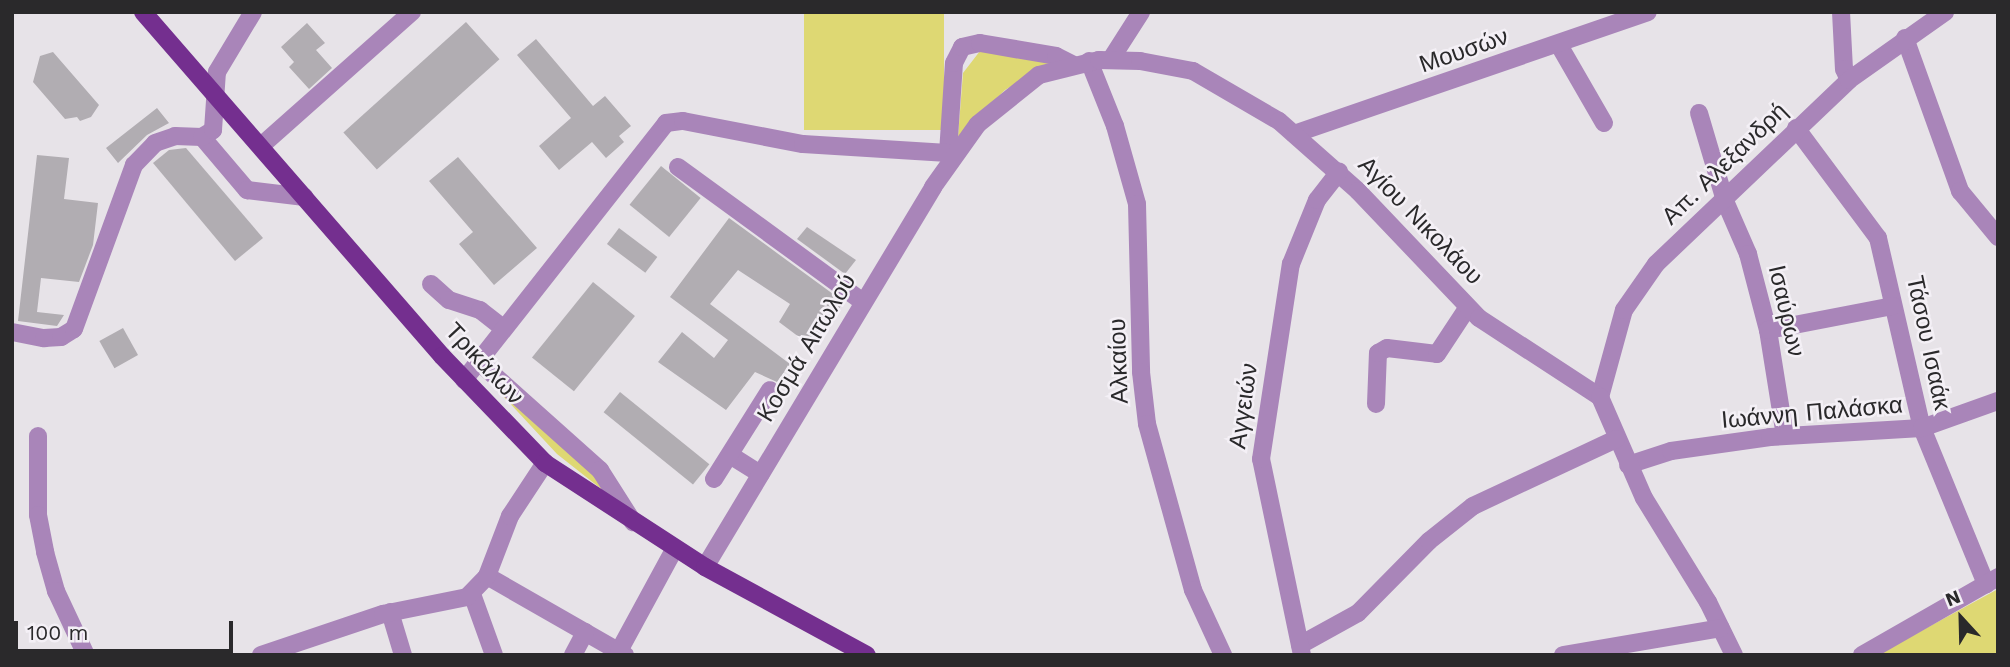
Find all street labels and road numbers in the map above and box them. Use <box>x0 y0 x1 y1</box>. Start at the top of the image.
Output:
street label: Μουσών <box>1416 22 1512 80</box>
street label: Απ. Αλεξανδρή <box>1656 97 1794 231</box>
street label: Αγίου Νικολάου <box>1352 151 1488 291</box>
street label: Ισαύρων <box>1762 263 1810 359</box>
street label: Κοσμά Αιτωλού <box>751 269 863 427</box>
street label: Τάσου Ισαάκ <box>1900 273 1956 413</box>
street label: Τρικάλων <box>439 317 529 411</box>
street label: Αλκαίου <box>1103 318 1135 404</box>
street label: Αγγειών <box>1224 361 1264 451</box>
street label: Ιωάννη Παλάσκα <box>1720 391 1904 435</box>

